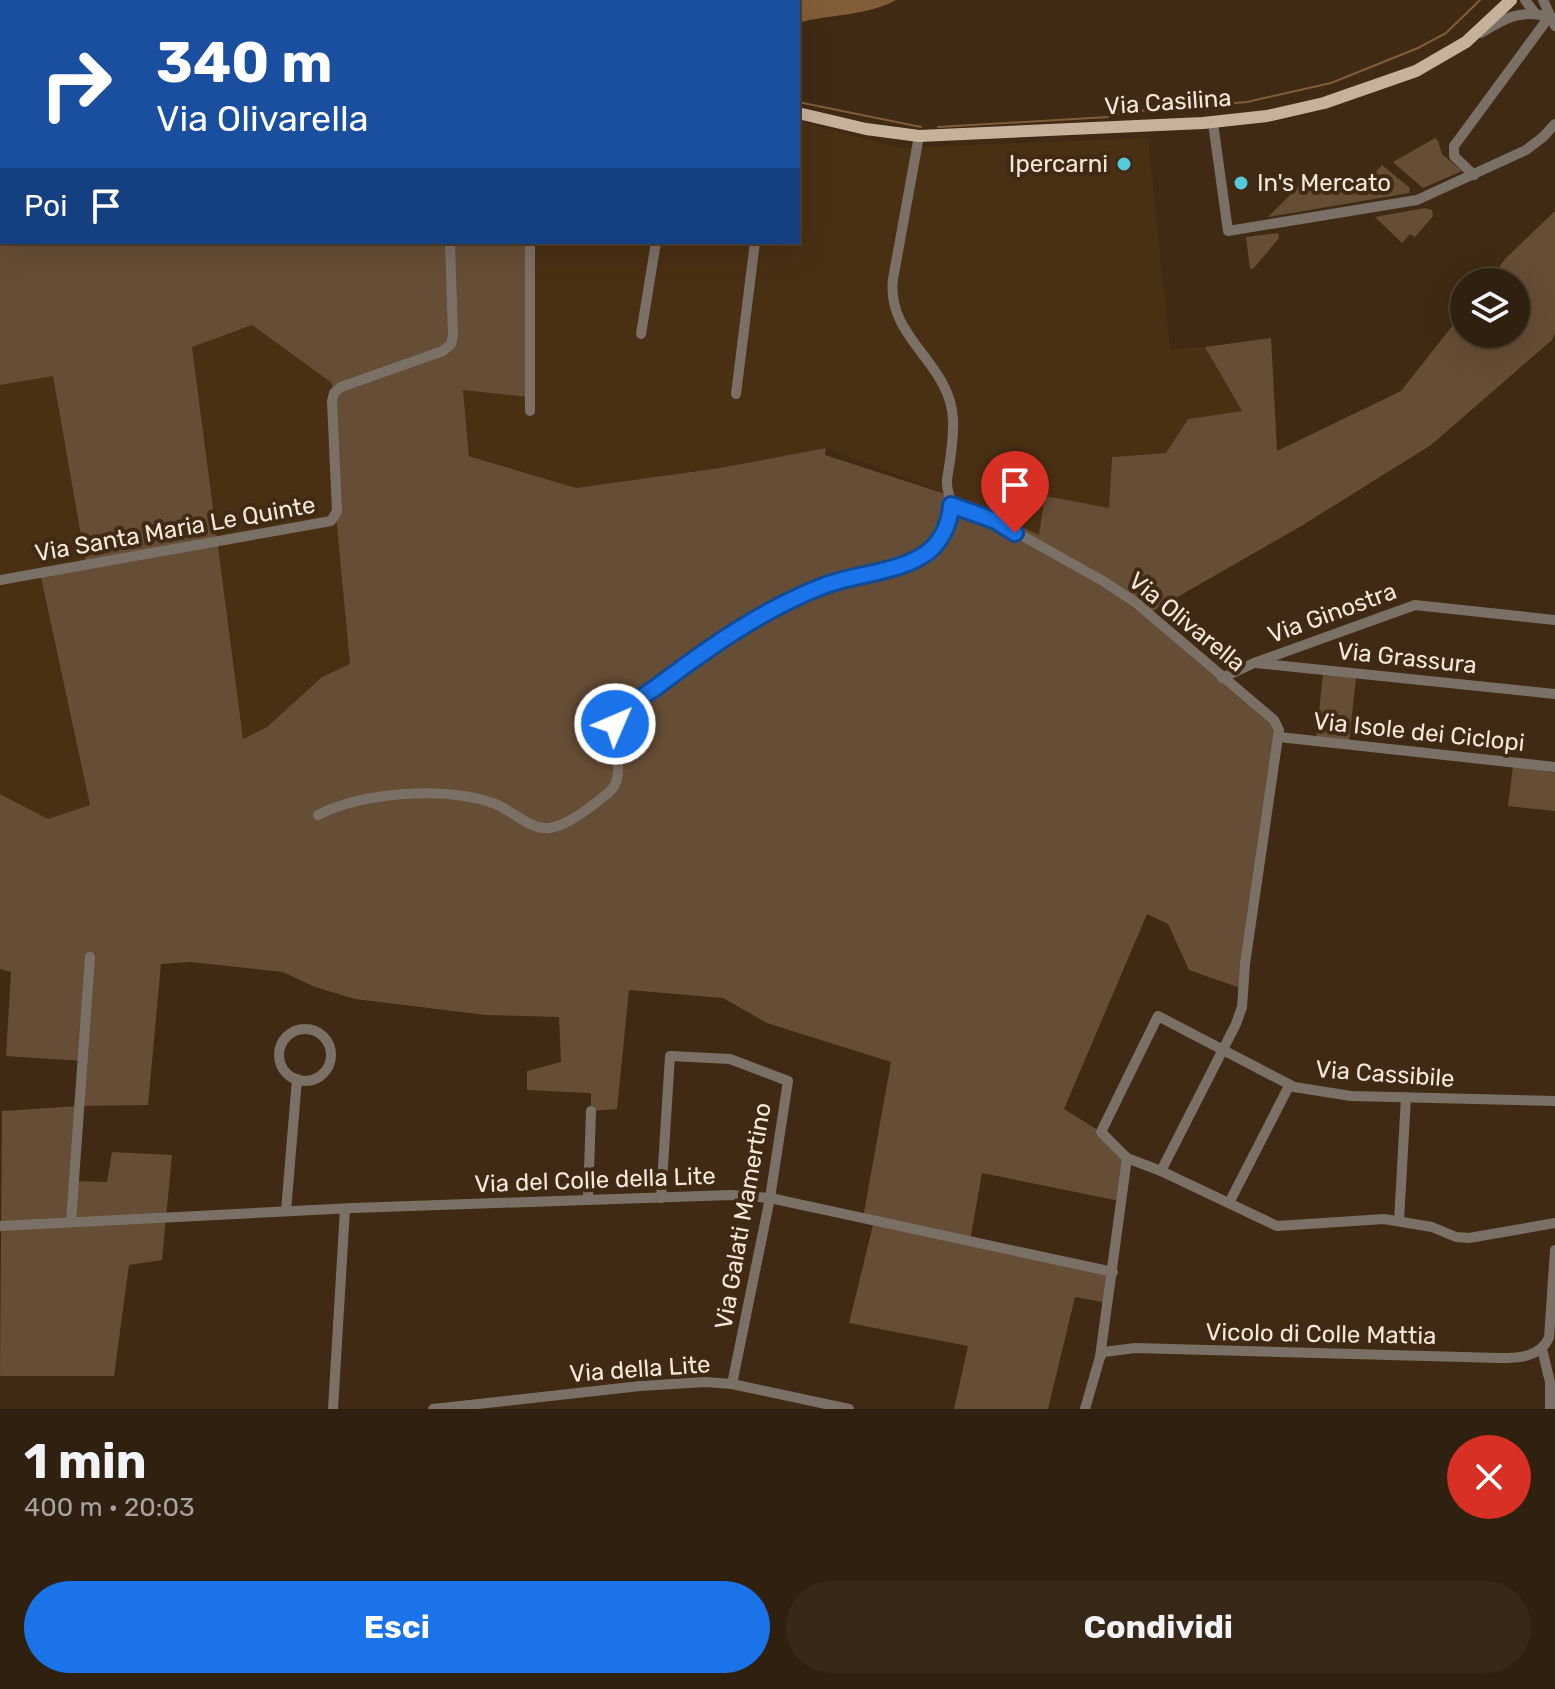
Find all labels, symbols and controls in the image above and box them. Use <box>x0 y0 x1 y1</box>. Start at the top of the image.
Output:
text: 340 m <box>156 30 332 96</box>
icon: right <box>24 32 128 136</box>
street label: Via Casilina <box>1104 84 1232 120</box>
text: Via Olivarella <box>156 97 369 140</box>
place label: Ipercarni <box>1009 150 1108 178</box>
marker: Ipercarni <box>1115 155 1133 173</box>
place label: In's Mercato <box>1257 169 1391 197</box>
marker: In's Mercato <box>1232 174 1250 192</box>
icon: arrive <box>84 184 128 228</box>
text: Poi <box>24 188 68 224</box>
map controls <box>1450 268 1530 348</box>
button: layers <box>1450 268 1530 348</box>
pin <box>981 451 1049 533</box>
icon: arrive <box>993 463 1037 507</box>
street label: Via Santa Maria Le Quinte <box>33 491 317 567</box>
street label: Via Olivarella <box>1123 567 1251 677</box>
street label: Via Ginostra <box>1264 577 1400 649</box>
street label: Via Grassura <box>1336 637 1478 679</box>
position arrow <box>573 682 657 766</box>
street label: Via Isole dei Ciclopi <box>1312 707 1526 757</box>
street label: Via Cassibile <box>1314 1055 1456 1093</box>
street label: Via Galati Mamertino <box>709 1100 777 1332</box>
street label: Via del Colle della Lite <box>474 1162 716 1198</box>
street label: Vicolo di Colle Mattia <box>1205 1318 1437 1350</box>
street label: Via della Lite <box>569 1350 711 1388</box>
text: 1 min <box>24 1433 147 1490</box>
button: close <box>1447 1435 1531 1519</box>
text: 400 m · 20:03 <box>24 1492 195 1523</box>
button: Esci <box>24 1581 770 1673</box>
button: Condividi <box>786 1581 1531 1673</box>

